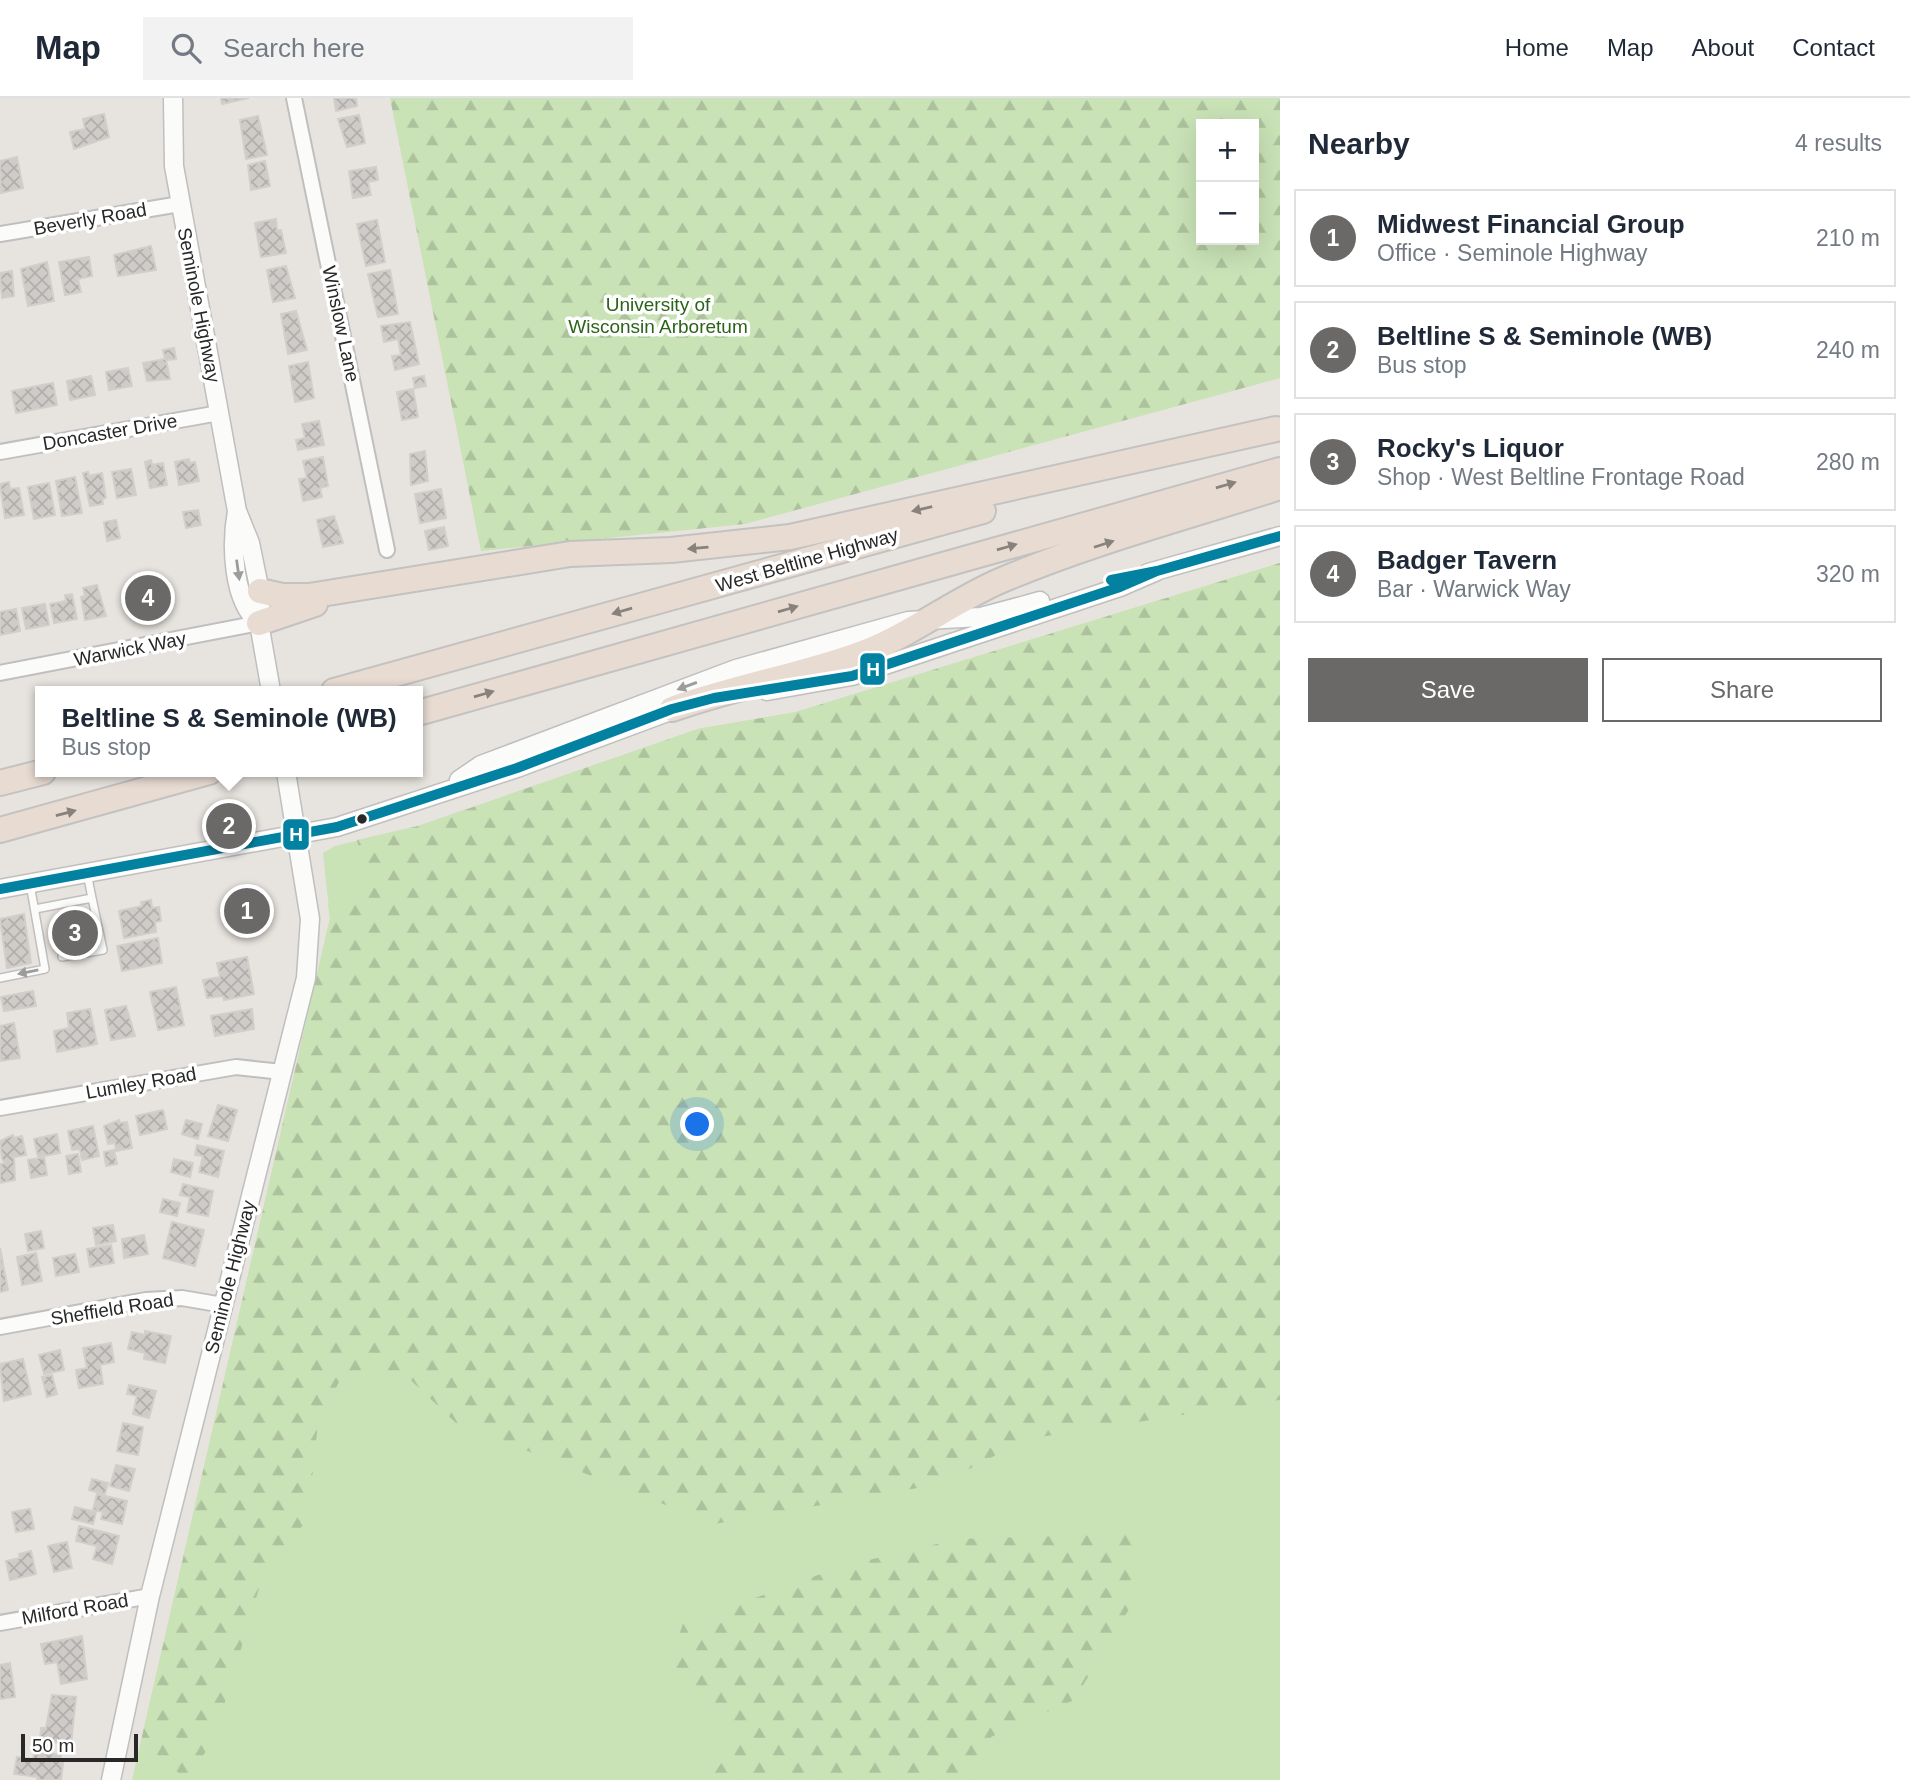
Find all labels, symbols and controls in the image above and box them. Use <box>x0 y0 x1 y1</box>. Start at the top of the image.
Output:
search box <box>143 17 633 80</box>
text: Map <box>35 29 101 66</box>
icon: search <box>167 29 205 67</box>
text: Search here <box>223 33 365 63</box>
text: Home <box>1505 34 1569 61</box>
text: Map <box>1607 34 1654 61</box>
text: About <box>1692 34 1754 61</box>
text: Contact <box>1792 34 1875 61</box>
map controls <box>1196 119 1259 245</box>
button: + <box>1196 119 1259 182</box>
text: Nearby <box>1308 127 1410 160</box>
text: 4 results <box>1795 130 1882 156</box>
button: − <box>1196 182 1259 245</box>
street label: Beverly Road <box>32 199 148 239</box>
text: Midwest Financial Group <box>1377 209 1685 239</box>
text: 1 <box>1327 225 1339 251</box>
text: 210 m <box>1816 225 1880 251</box>
street label: Seminole Highway <box>174 226 224 385</box>
text: Office · Seminole Highway <box>1377 240 1648 266</box>
street label: Winslow Lane <box>318 264 364 384</box>
park label: University of Wisconsin Arboretum <box>568 294 748 337</box>
text: Beltline S & Seminole (WB) <box>1377 321 1712 351</box>
text: 2 <box>1327 337 1339 363</box>
text: 240 m <box>1816 337 1880 363</box>
text: Bus stop <box>1377 352 1467 378</box>
street label: Doncaster Drive <box>41 410 179 454</box>
text: Rocky's Liquor <box>1377 433 1564 463</box>
text: 3 <box>1327 449 1339 475</box>
text: 280 m <box>1816 449 1880 475</box>
text: Shop · West Beltline Frontage Road <box>1377 464 1745 490</box>
one-way arrow <box>1216 480 1237 490</box>
one-way arrow <box>911 503 933 514</box>
street label: West Beltline Highway <box>713 524 901 596</box>
one-way arrow <box>1093 538 1114 548</box>
one-way arrow <box>996 541 1018 552</box>
one-way arrow <box>687 543 709 554</box>
text: Badger Tavern <box>1377 545 1557 575</box>
one-way arrow <box>233 559 244 581</box>
text: 4 <box>1327 561 1339 587</box>
text: 320 m <box>1816 561 1880 587</box>
pin: 4 <box>125 572 171 624</box>
text: Bar · Warwick Way <box>1377 576 1571 602</box>
one-way arrow <box>778 603 799 613</box>
one-way arrow <box>611 607 632 617</box>
street label: Warwick Way <box>72 628 188 670</box>
line badge: H <box>859 652 886 686</box>
button: Save <box>1308 658 1588 722</box>
button: Share <box>1602 658 1882 722</box>
text: H <box>866 659 880 680</box>
one-way arrow <box>676 681 697 692</box>
popup <box>35 686 423 777</box>
one-way arrow <box>474 689 495 699</box>
text: Beltline S & Seminole (WB) <box>61 703 397 733</box>
text: Bus stop <box>61 734 151 760</box>
pin: 2 <box>206 800 252 852</box>
one-way arrow <box>55 807 77 818</box>
unlabelled marker <box>355 812 369 826</box>
line badge: H <box>282 818 310 851</box>
text: H <box>289 824 303 845</box>
pin: 1 <box>224 885 270 937</box>
pin: 3 <box>52 907 98 959</box>
one-way arrow <box>17 967 39 978</box>
street label: Lumley Road <box>84 1063 198 1103</box>
your location <box>680 1107 714 1141</box>
street label: Seminole Highway <box>201 1198 259 1356</box>
street label: Sheffield Road <box>49 1289 175 1329</box>
street label: Milford Road <box>20 1589 130 1629</box>
scale bar <box>21 1731 138 1763</box>
text: 50 m <box>32 1735 74 1756</box>

